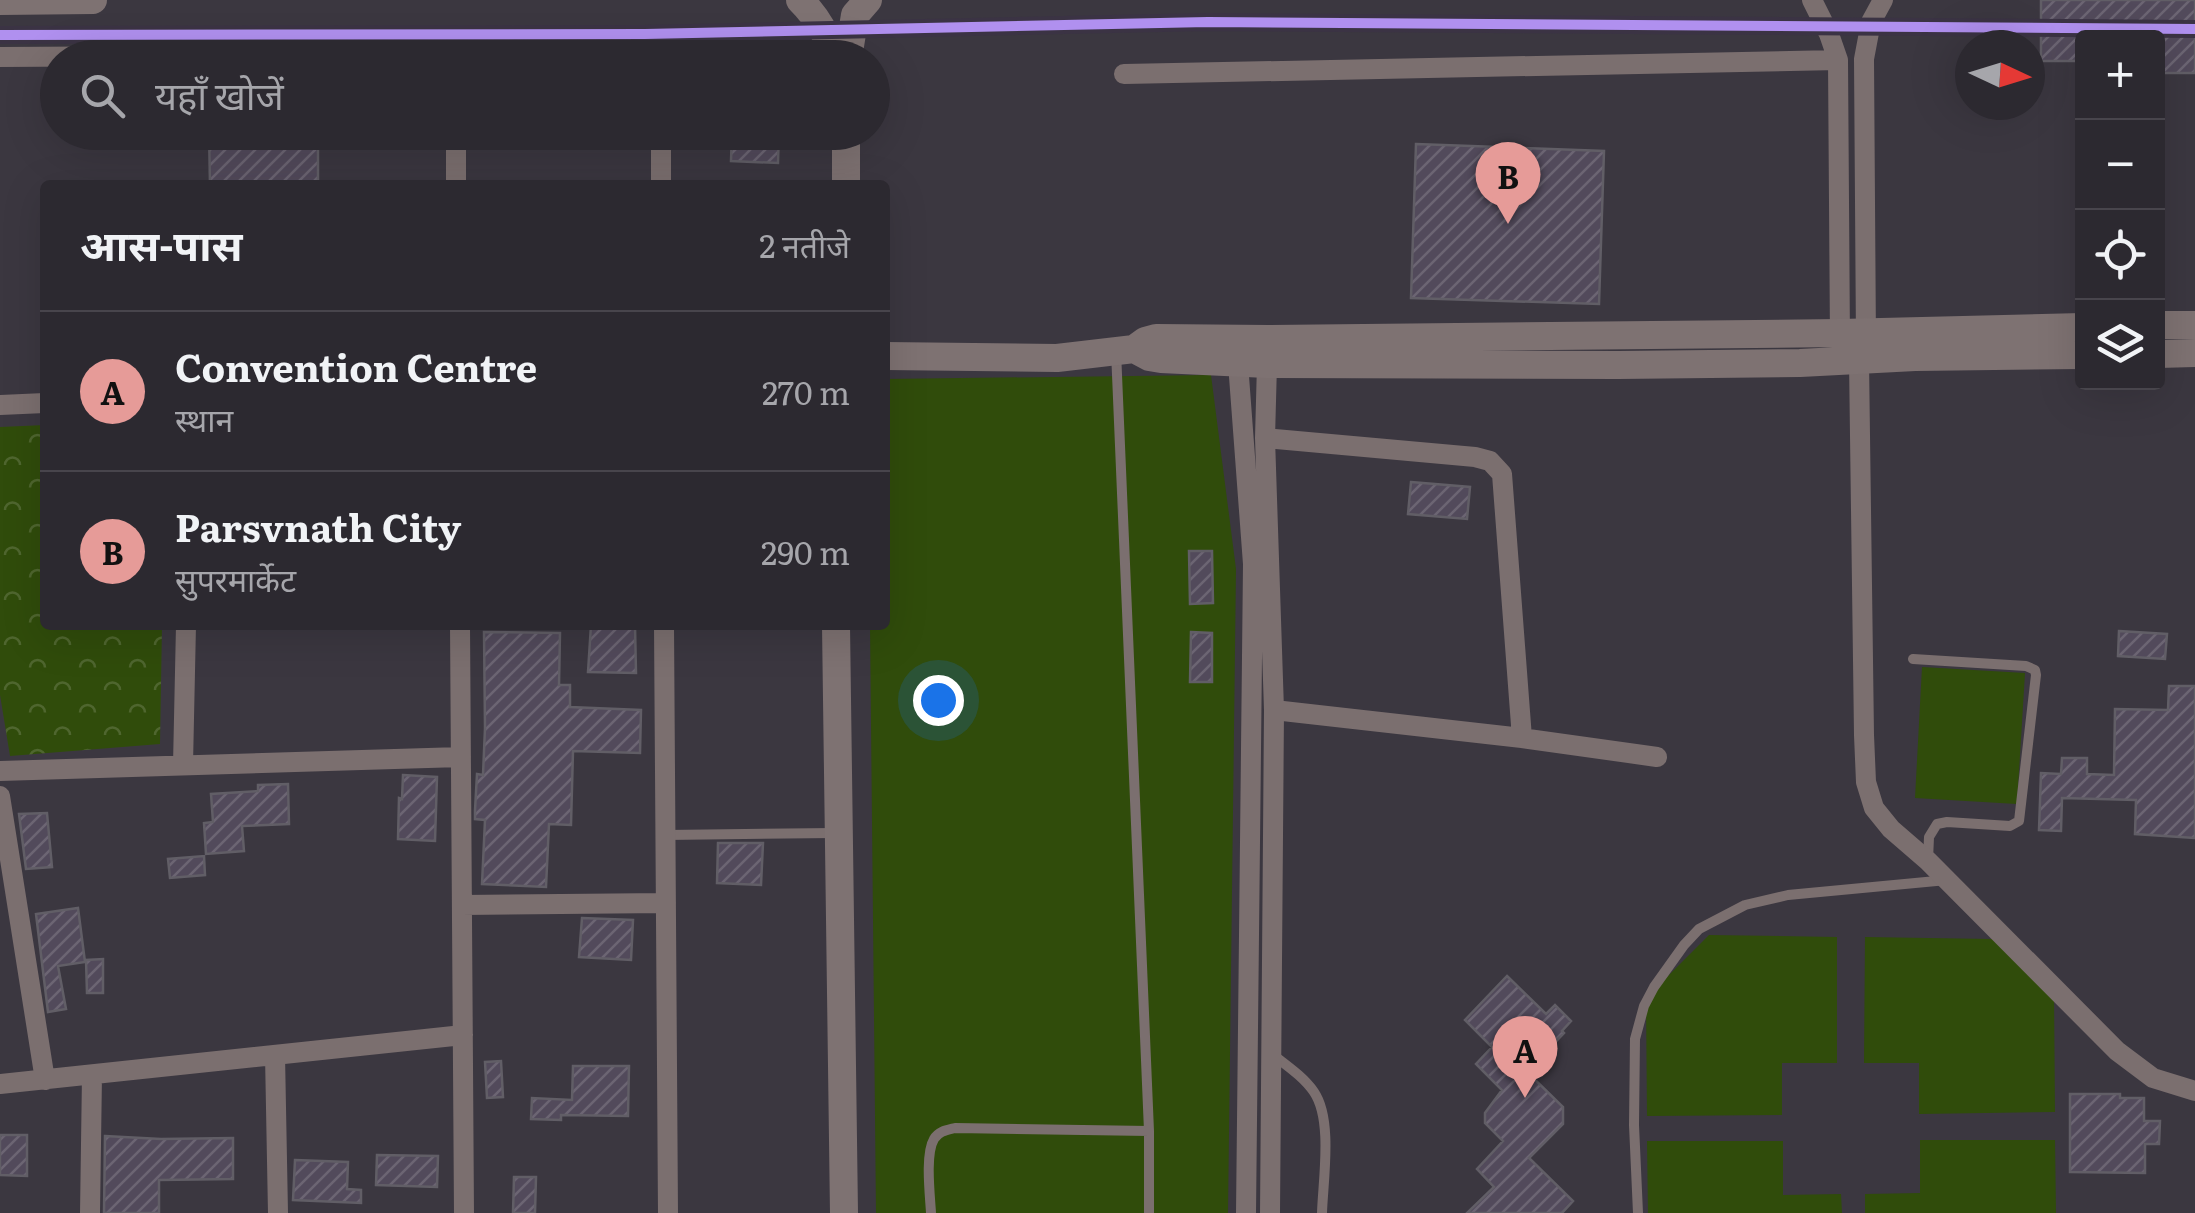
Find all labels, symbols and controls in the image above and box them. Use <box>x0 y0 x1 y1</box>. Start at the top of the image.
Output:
north arrow <box>1955 30 2045 120</box>
map controls <box>2075 30 2165 390</box>
button: + <box>2075 30 2165 120</box>
search box <box>40 40 890 150</box>
text: यहाँ खोजें <box>155 65 284 122</box>
icon: search <box>75 68 130 123</box>
button: − <box>2075 120 2165 210</box>
pin: B <box>1476 142 1540 224</box>
button: locate <box>2075 210 2165 300</box>
text: आस-पास <box>80 212 243 274</box>
text: 2 नतीजे <box>759 220 850 268</box>
button: layers <box>2075 300 2165 390</box>
text: Convention Centre <box>175 337 537 394</box>
text: A <box>100 367 125 415</box>
text: 270 m <box>762 367 850 415</box>
text: स्थान <box>175 394 233 442</box>
text: Parsvnath City <box>175 497 461 554</box>
text: B <box>101 527 124 575</box>
text: 290 m <box>761 527 850 575</box>
text: सुपरमार्केट <box>175 554 296 602</box>
your location <box>913 675 964 726</box>
pin: A <box>1492 1016 1558 1098</box>

